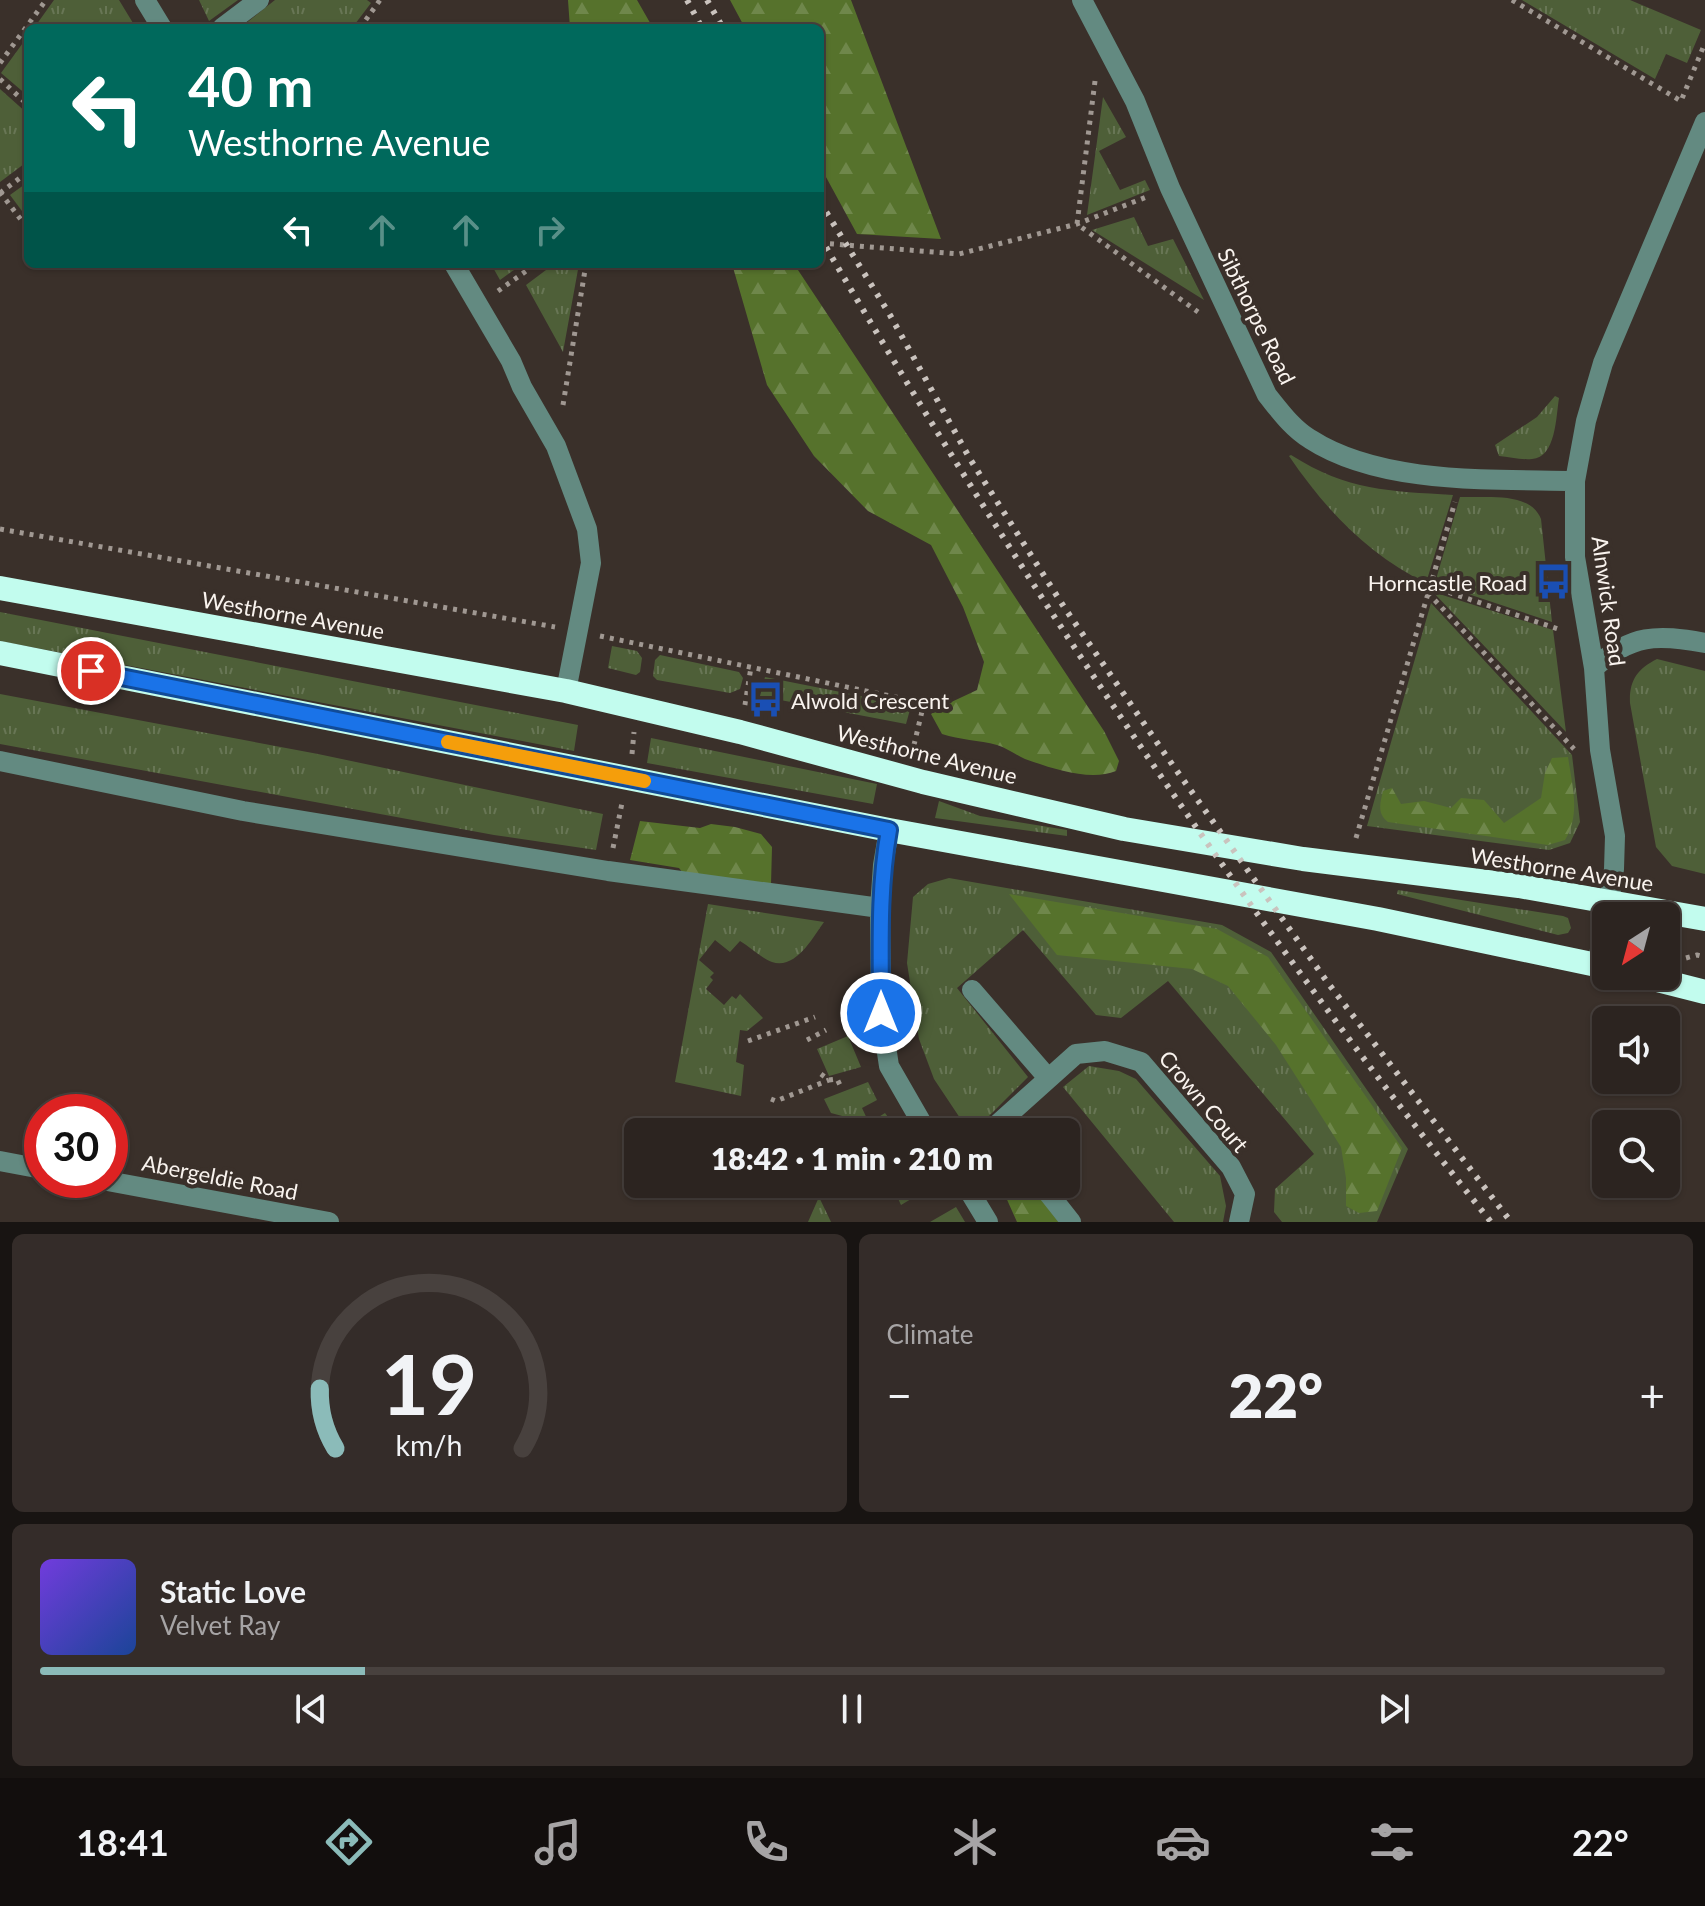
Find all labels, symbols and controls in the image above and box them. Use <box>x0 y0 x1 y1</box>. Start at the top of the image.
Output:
text: 40 m <box>188 52 313 119</box>
icon: left <box>56 56 160 160</box>
text: Westhorne Avenue <box>188 120 491 164</box>
icon: left <box>276 208 320 252</box>
icon: ahead <box>360 208 404 252</box>
icon: ahead <box>444 208 488 252</box>
icon: right <box>528 208 572 252</box>
street label: Sibthorpe Road <box>1212 243 1302 389</box>
street label: Alnwick Road <box>1587 534 1631 668</box>
bus stop icon: Horncastle Road <box>1534 563 1572 601</box>
place label: Horncastle Road <box>1368 569 1527 596</box>
street label: Westhorne Avenue <box>200 586 386 644</box>
pin <box>57 637 125 705</box>
icon: arrive <box>69 649 113 693</box>
bus stop icon: Alwold Crescent <box>746 681 784 719</box>
place label: Alwold Crescent <box>791 687 949 714</box>
street label: Westhorne Avenue <box>834 719 1020 789</box>
street label: Westhorne Avenue <box>1469 841 1655 897</box>
north arrow <box>1592 902 1680 990</box>
map controls <box>1592 902 1680 1198</box>
position arrow <box>839 971 923 1055</box>
button: sound <box>1592 1006 1680 1094</box>
street label: Crown Court <box>1154 1045 1255 1158</box>
speed limit sign: 30 <box>24 1094 128 1198</box>
button: search <box>1592 1110 1680 1198</box>
text: 18:42 · 1 min · 210 m <box>711 1140 993 1176</box>
street label: Abergeldie Road <box>140 1149 300 1205</box>
text: Climate <box>887 1318 973 1350</box>
text: 19 <box>381 1333 478 1433</box>
text: 22° <box>1228 1359 1323 1431</box>
text: − <box>887 1369 912 1421</box>
text: + <box>1639 1369 1665 1421</box>
text: km/h <box>396 1428 463 1462</box>
text: Static Love <box>160 1573 306 1609</box>
text: Velvet Ray <box>160 1609 280 1641</box>
icon: previous <box>289 1687 333 1731</box>
icon: pause <box>830 1687 874 1731</box>
icon: next <box>1372 1687 1416 1731</box>
icon: directions <box>321 1814 377 1870</box>
icon: music <box>530 1814 586 1870</box>
icon: phone <box>738 1814 794 1870</box>
icon: climate <box>947 1814 1003 1870</box>
icon: car <box>1155 1814 1211 1870</box>
icon: filters <box>1364 1814 1420 1870</box>
text: 18:41 <box>76 1820 169 1864</box>
text: 22° <box>1572 1820 1629 1864</box>

